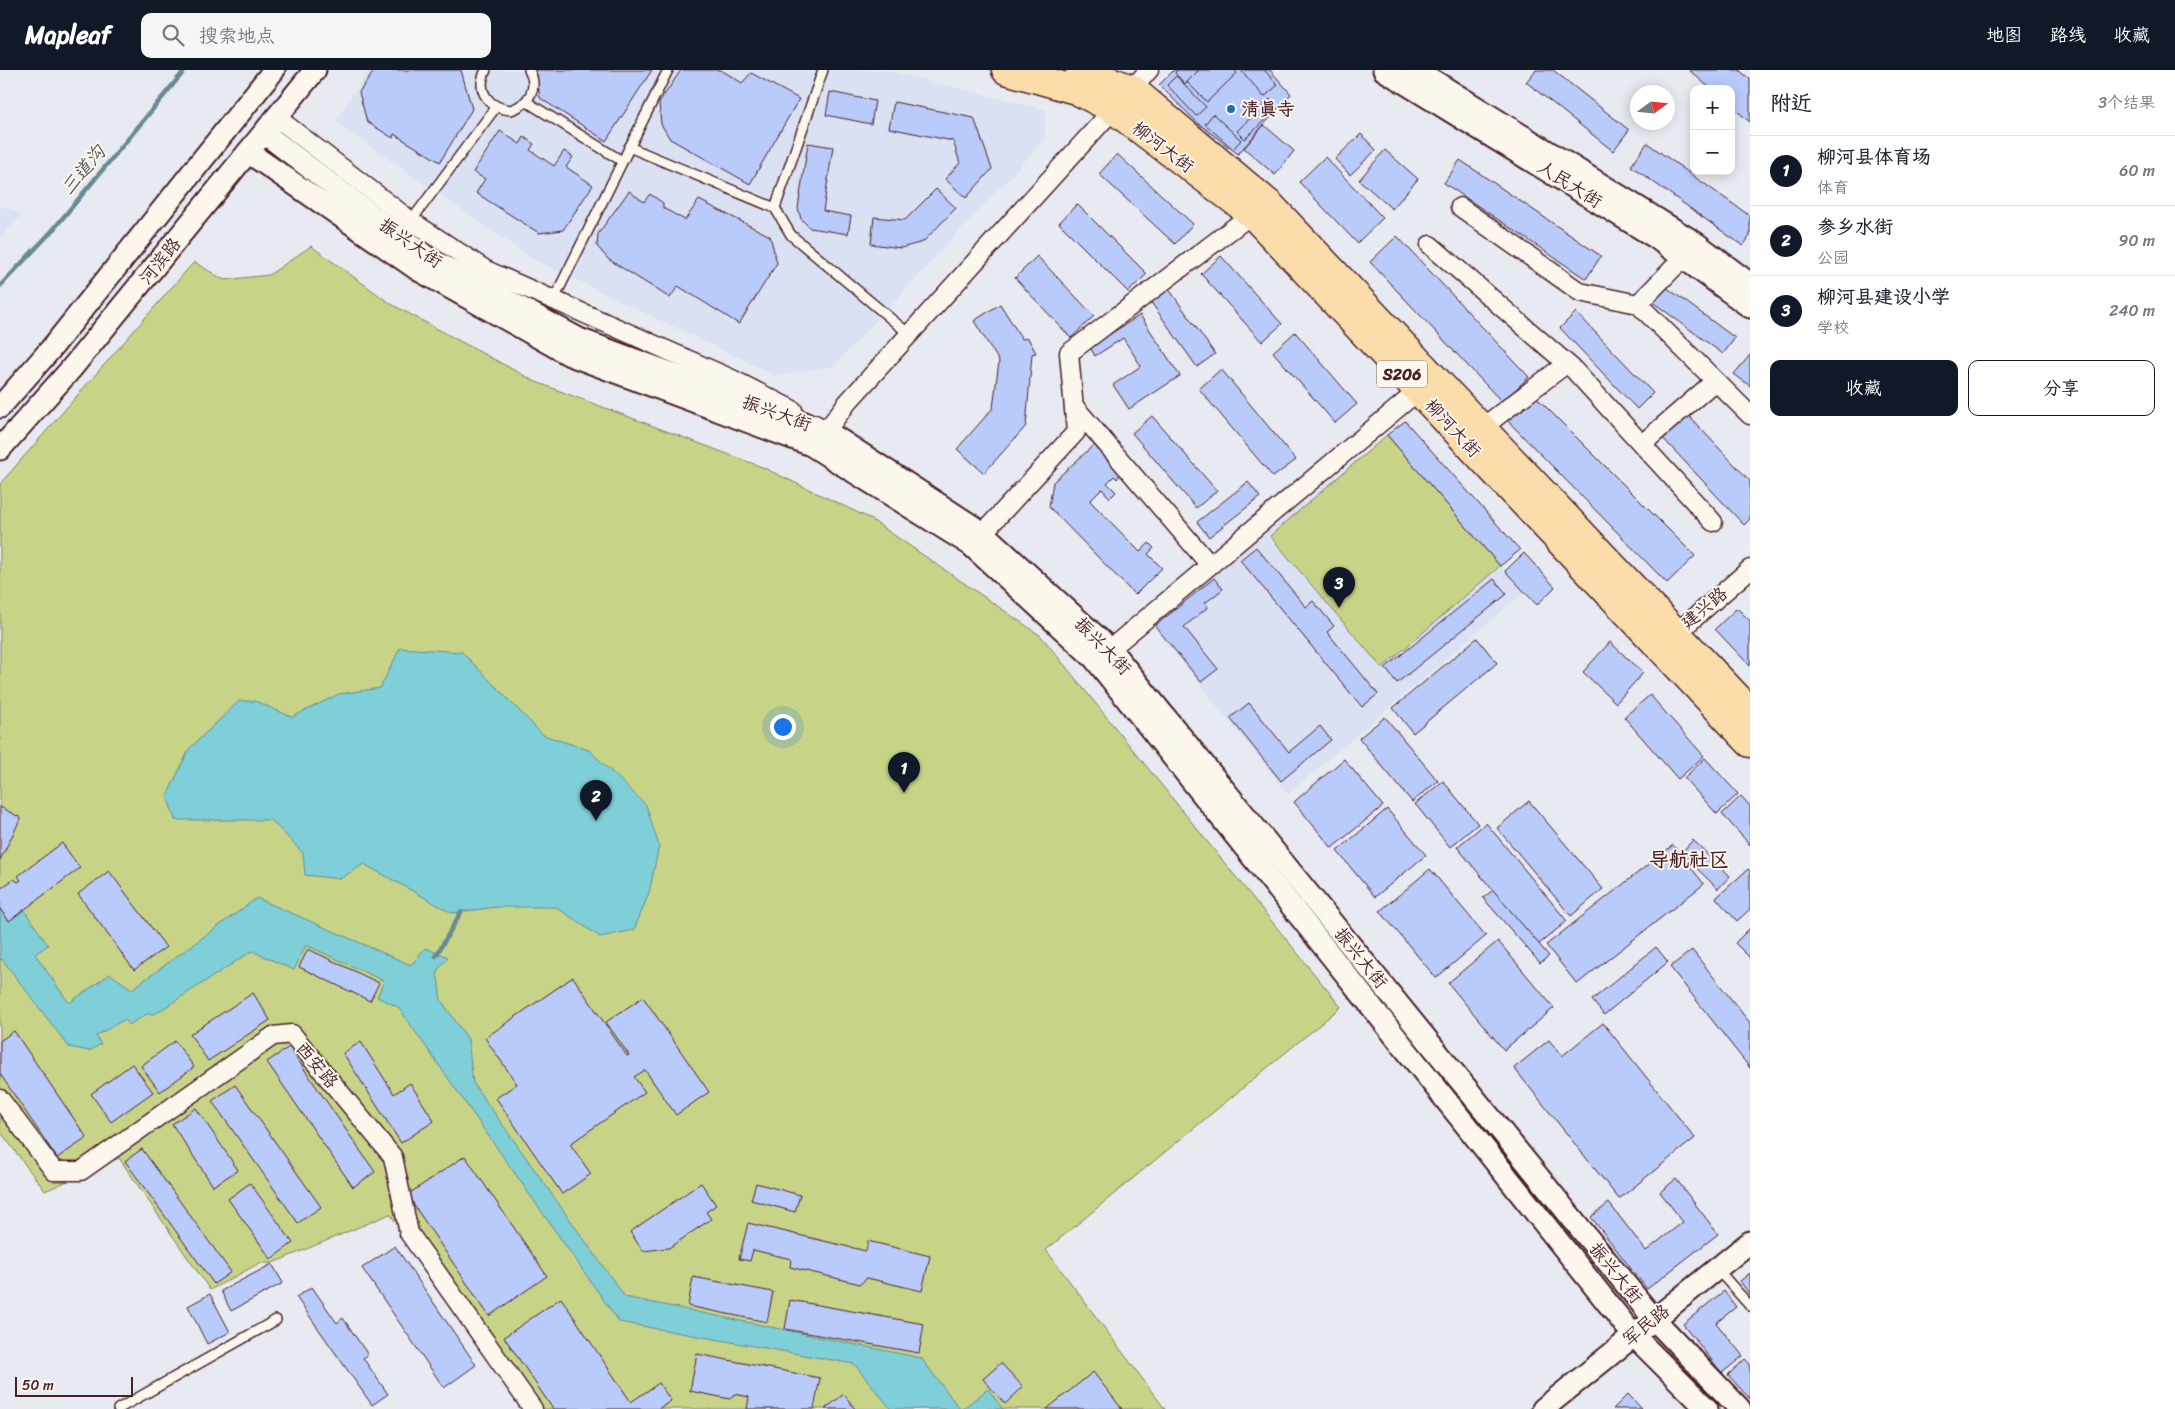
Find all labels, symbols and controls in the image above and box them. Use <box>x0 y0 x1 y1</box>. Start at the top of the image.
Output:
search box <box>141 13 491 58</box>
text: Mapleaf <box>25 14 111 56</box>
text: 搜索地点 <box>199 19 275 52</box>
text: 地图 <box>1986 19 2022 51</box>
text: 路线 <box>2050 19 2086 51</box>
text: 收藏 <box>2114 19 2150 51</box>
icon: search <box>159 21 187 49</box>
text: 附近 <box>1770 84 1812 122</box>
north arrow <box>1630 85 1675 130</box>
map controls <box>1690 85 1735 175</box>
button: + <box>1690 85 1735 130</box>
text: 3个结果 <box>2098 88 2155 117</box>
place label: 清真寺 <box>1241 93 1295 125</box>
marker: 清真寺 <box>1225 103 1237 115</box>
street label: 柳河大街 <box>1125 113 1201 181</box>
button: − <box>1690 130 1735 175</box>
water label: 三道沟 <box>52 136 115 202</box>
text: 柳河县体育场 <box>1817 140 1931 173</box>
street label: 人民大街 <box>1531 151 1609 217</box>
text: 1 <box>1783 156 1789 185</box>
text: 60 m <box>2119 156 2155 185</box>
text: 体育 <box>1817 173 1849 202</box>
street label: 振兴大街 <box>372 209 450 277</box>
text: 参乡水街 <box>1817 210 1893 243</box>
text: 2 <box>1781 226 1791 255</box>
text: 90 m <box>2119 226 2155 255</box>
street label: 河滨路 <box>131 230 189 292</box>
text: 公园 <box>1817 243 1849 272</box>
text: 柳河县建设小学 <box>1817 280 1950 313</box>
text: 3 <box>1782 296 1790 325</box>
text: 240 m <box>2109 296 2155 325</box>
text: 学校 <box>1817 313 1849 342</box>
road number: S206 <box>1377 360 1427 388</box>
button: 收藏 <box>1770 360 1958 416</box>
button: 分享 <box>1968 360 2155 416</box>
street label: 振兴大街 <box>738 386 816 440</box>
street label: 柳河大街 <box>1417 391 1489 465</box>
pin: 3 <box>1323 567 1355 608</box>
street label: 建兴路 <box>1673 578 1735 638</box>
street label: 振兴大街 <box>1066 609 1140 683</box>
your location <box>770 714 796 740</box>
pin: 1 <box>888 752 920 793</box>
pin: 2 <box>580 780 612 821</box>
district label: 导航社区 <box>1649 842 1729 877</box>
street label: 振兴大街 <box>1326 920 1396 996</box>
street label: 西安路 <box>287 1034 347 1096</box>
street label: 振兴大街 <box>1581 1235 1651 1311</box>
street label: 军民路 <box>1615 1296 1677 1354</box>
text: 50 m <box>22 1373 54 1398</box>
scale bar <box>15 1374 132 1397</box>

